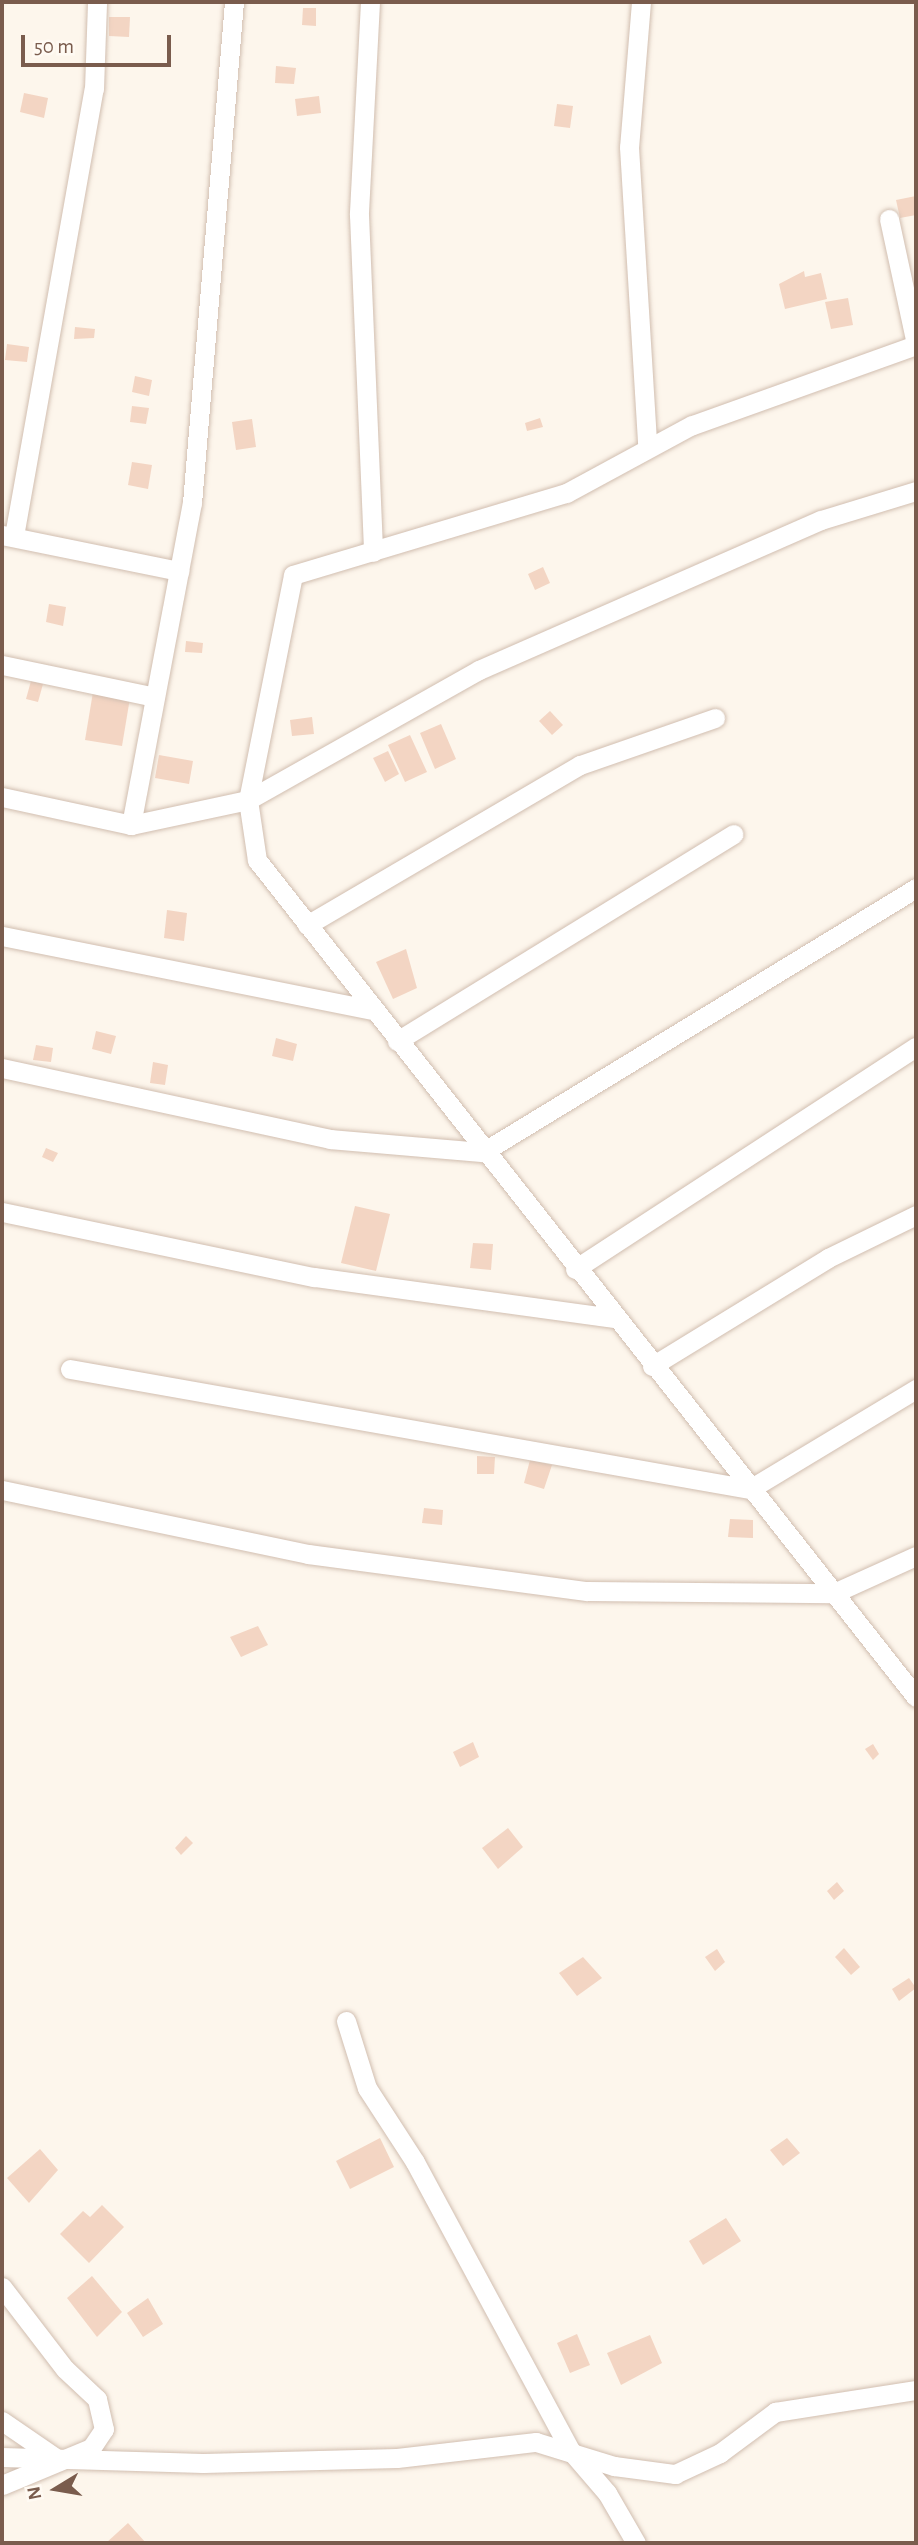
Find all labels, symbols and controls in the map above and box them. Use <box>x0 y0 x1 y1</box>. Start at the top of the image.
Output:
scale bar <box>24 21 175 65</box>
text: 50 m <box>34 36 74 57</box>
north arrow <box>21 2454 91 2524</box>
text: N <box>24 2485 45 2501</box>

